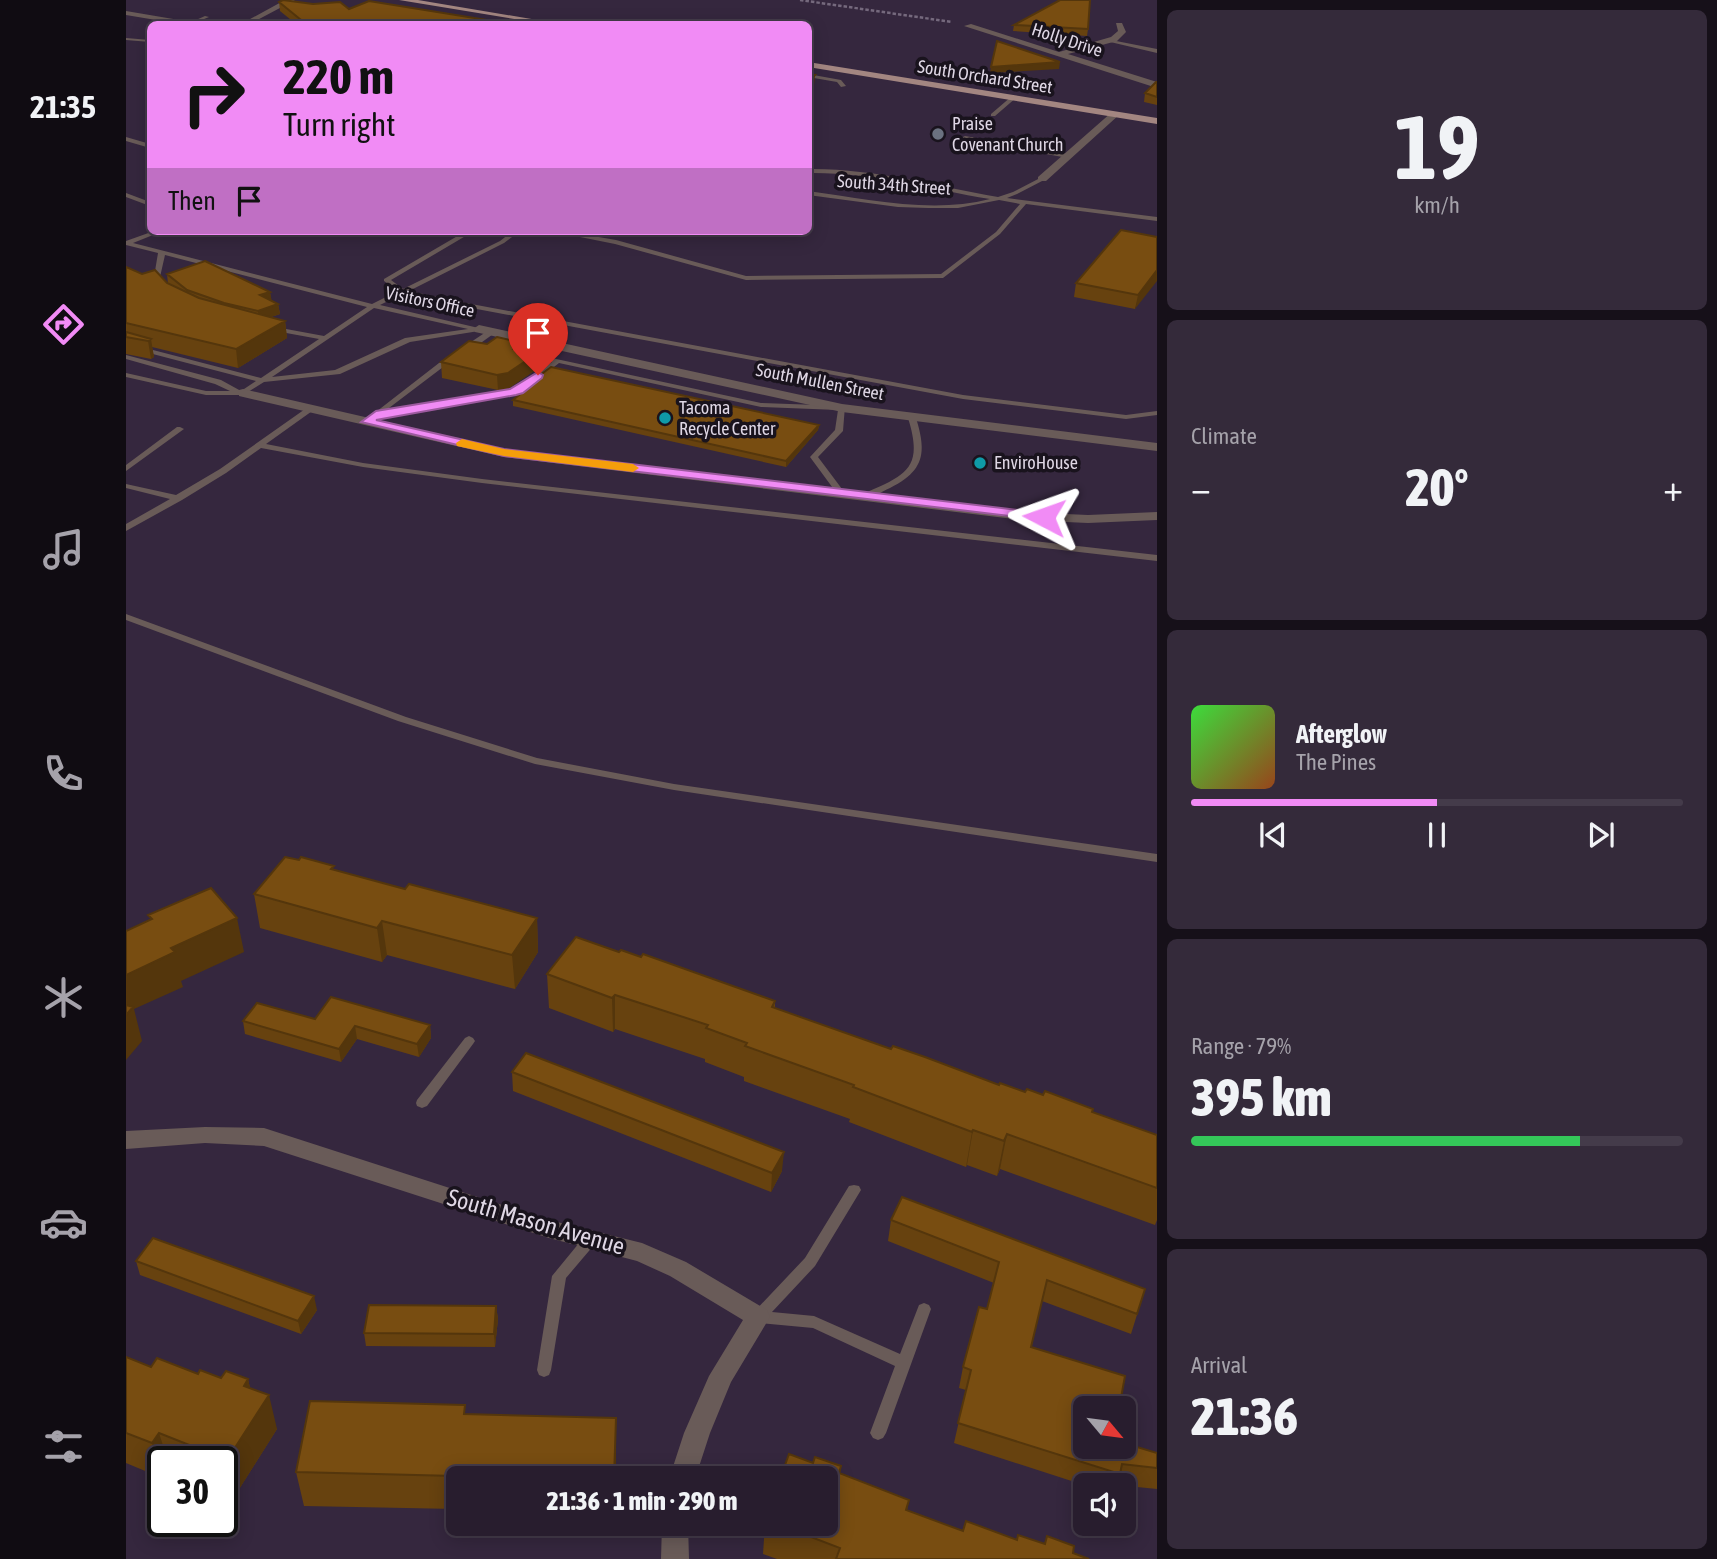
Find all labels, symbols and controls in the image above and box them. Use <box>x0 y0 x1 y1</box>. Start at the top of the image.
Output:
street label: Holly Drive <box>1029 18 1105 61</box>
text: 220 m <box>283 48 394 104</box>
icon: right <box>168 49 259 140</box>
street label: South Orchard Street <box>916 55 1054 98</box>
text: 21:35 <box>30 88 96 125</box>
text: 19 <box>1394 94 1480 198</box>
text: Turn right <box>283 106 396 143</box>
place label: Praise Covenant Church <box>952 113 1064 155</box>
marker: Praise Covenant Church <box>930 126 946 142</box>
street label: South 34th Street <box>836 170 952 199</box>
icon: arrive <box>230 182 268 220</box>
text: Then <box>168 186 216 216</box>
text: km/h <box>1414 192 1460 218</box>
street label: Visitors Office <box>384 282 476 321</box>
icon: directions <box>39 300 88 349</box>
pin <box>508 303 568 375</box>
icon: arrive <box>519 314 557 352</box>
street label: South Mullen Street <box>754 359 886 404</box>
place label: Tacoma Recycle Center <box>679 397 776 439</box>
marker: Tacoma Recycle Center <box>657 410 673 426</box>
text: Climate <box>1191 423 1257 449</box>
place label: EnviroHouse <box>994 452 1078 473</box>
marker: EnviroHouse <box>972 455 988 471</box>
text: 20° <box>1405 457 1469 517</box>
text: − <box>1191 466 1211 509</box>
text: + <box>1663 466 1683 509</box>
position arrow <box>1007 480 1081 554</box>
icon: music <box>39 525 88 574</box>
text: Afterglow <box>1296 719 1387 749</box>
icon: phone <box>39 749 88 798</box>
text: The Pines <box>1296 749 1376 775</box>
icon: previous <box>1254 816 1292 854</box>
icon: pause <box>1418 816 1456 854</box>
icon: next <box>1582 816 1620 854</box>
icon: climate <box>39 973 88 1022</box>
text: Range · 79% <box>1191 1033 1291 1059</box>
text: 395 km <box>1191 1067 1332 1127</box>
street label: South Mason Avenue <box>444 1183 628 1260</box>
icon: car <box>39 1198 88 1247</box>
text: Arrival <box>1191 1352 1247 1378</box>
text: 21:36 <box>1191 1386 1298 1446</box>
north arrow <box>1073 1396 1136 1460</box>
map controls <box>1073 1396 1136 1536</box>
icon: filters <box>39 1422 88 1471</box>
speed limit sign: 30 <box>147 1446 238 1537</box>
button: sound <box>1073 1473 1136 1536</box>
text: 21:36 · 1 min · 290 m <box>547 1486 737 1516</box>

